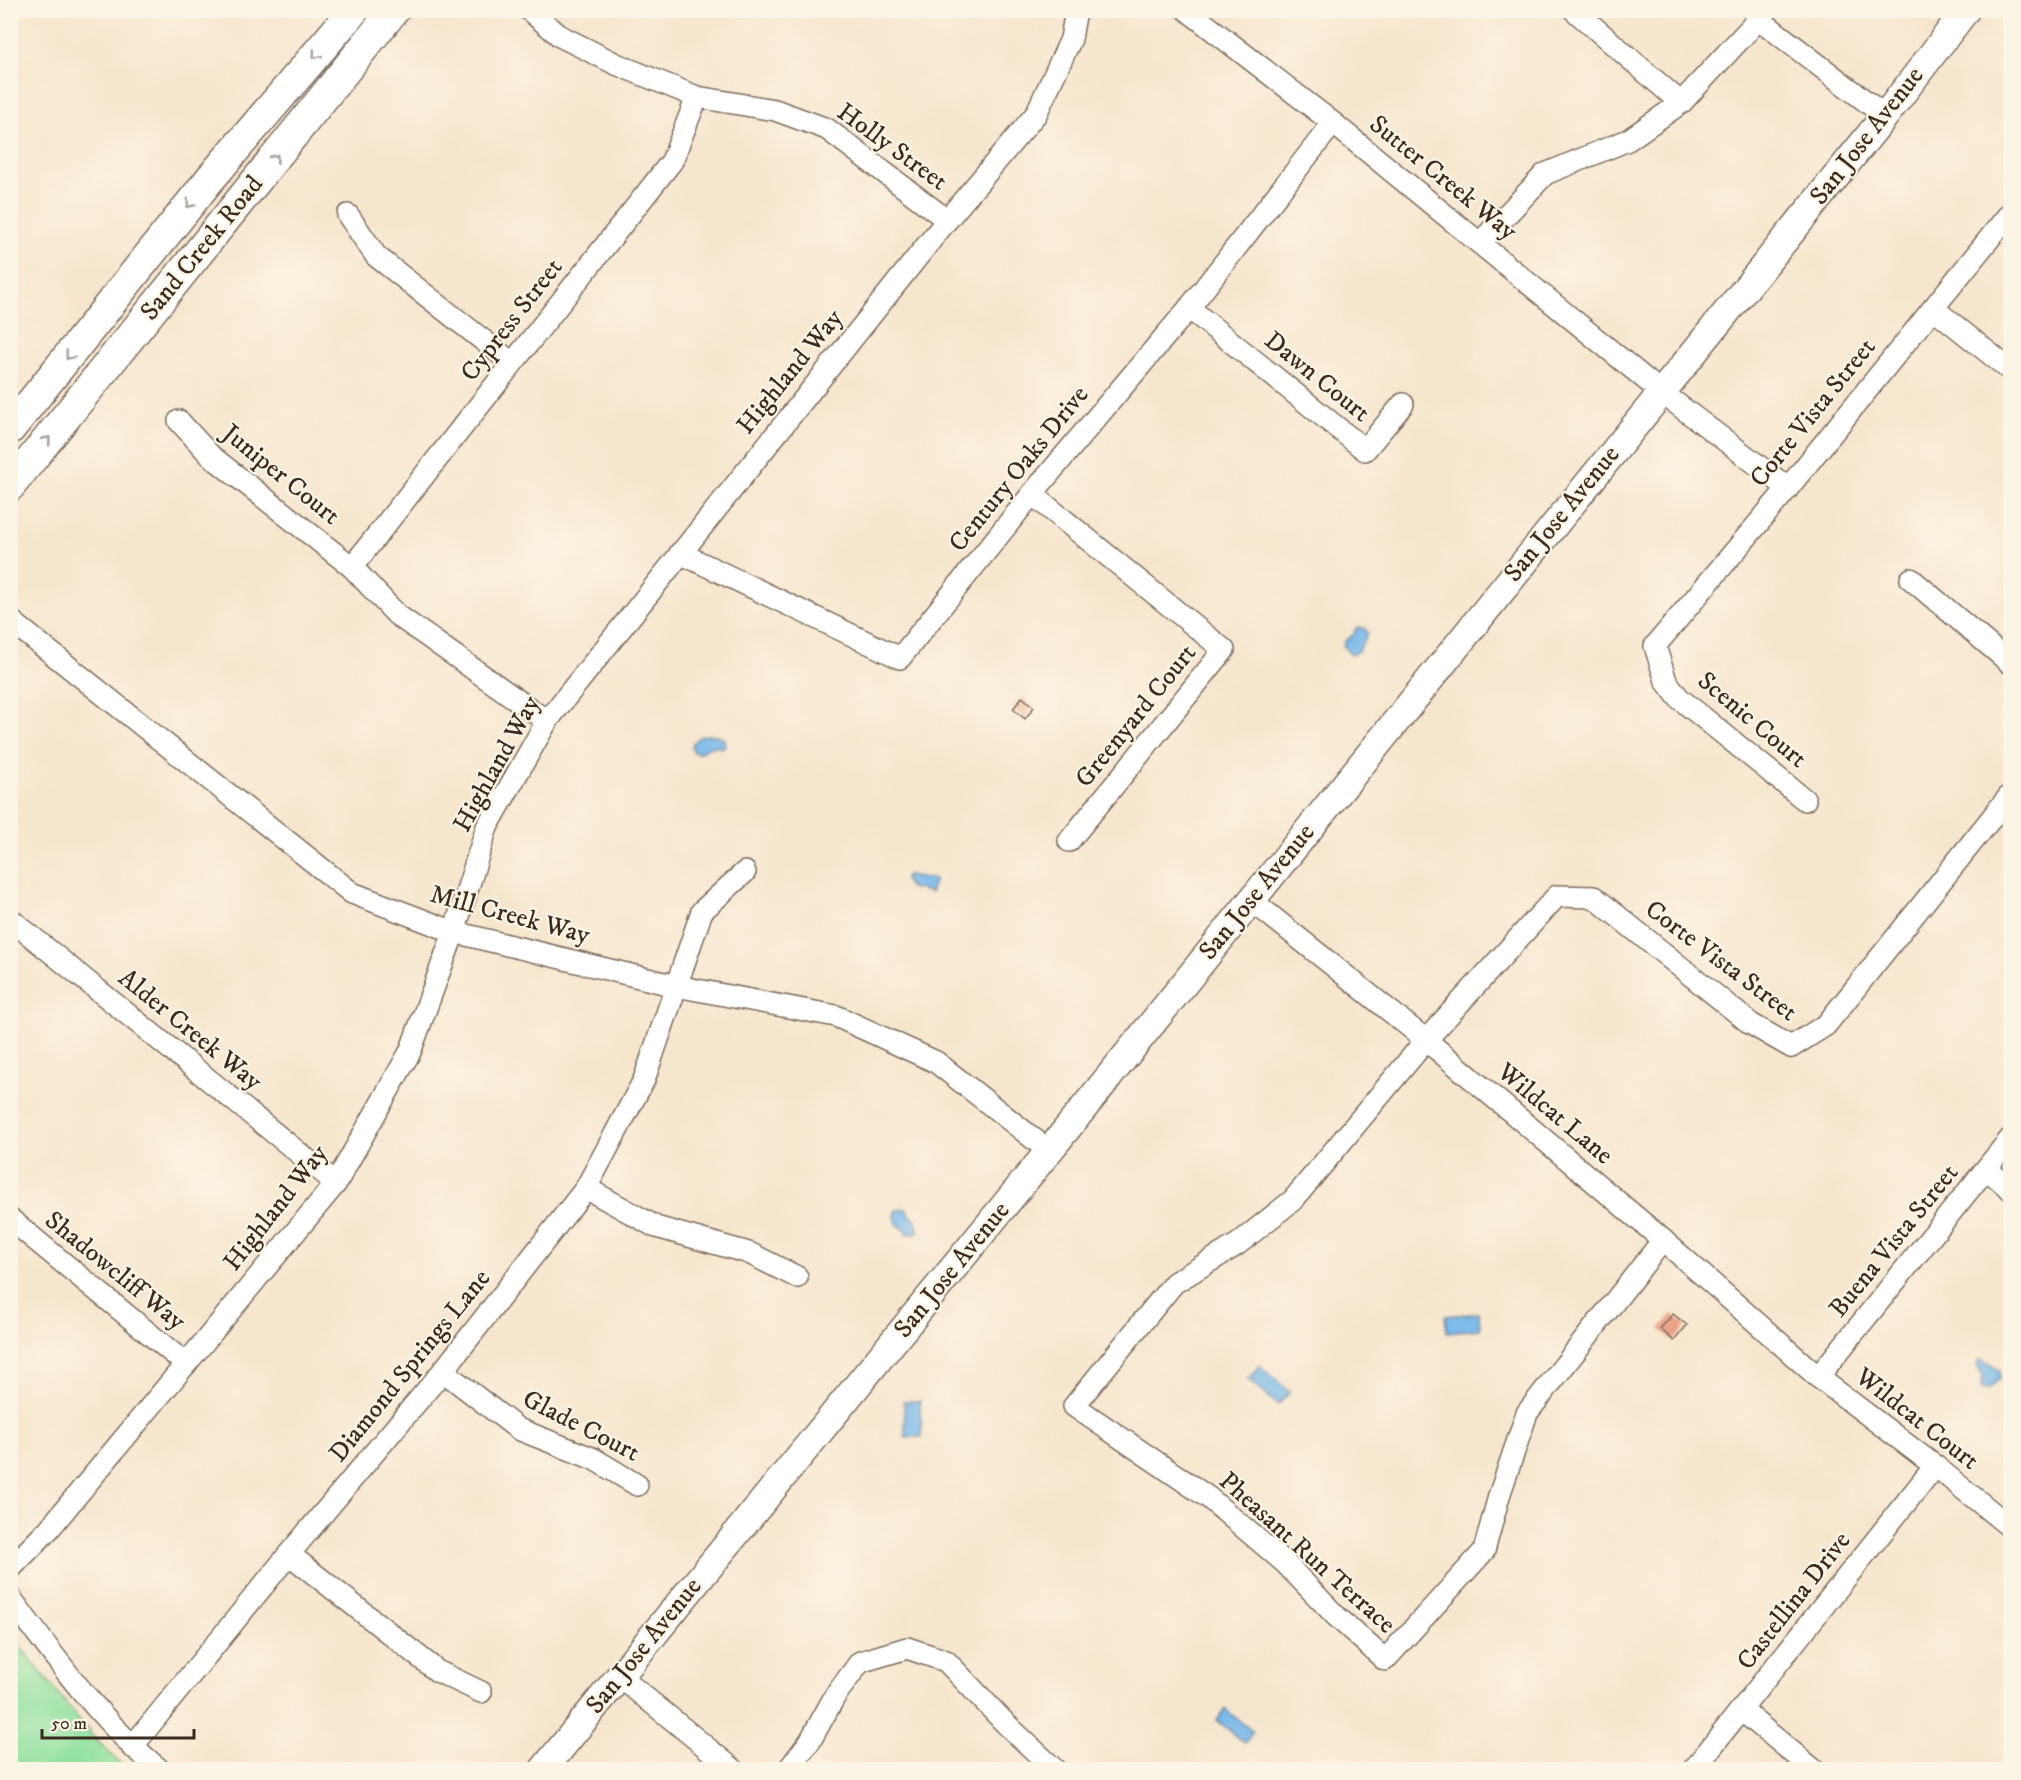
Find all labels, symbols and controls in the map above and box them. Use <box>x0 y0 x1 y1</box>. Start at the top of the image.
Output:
one-way arrow <box>312 48 323 59</box>
street label: San Jose Avenue <box>1803 60 1931 212</box>
street label: Holly Street <box>830 96 954 198</box>
street label: Sutter Creek Way <box>1362 108 1524 248</box>
one-way arrow <box>268 154 279 165</box>
street label: Sand Creek Road <box>133 169 271 327</box>
one-way arrow <box>187 197 198 208</box>
street label: Cypress Street <box>454 252 570 388</box>
street label: Highland Way <box>730 302 851 441</box>
street label: Dawn Court <box>1257 324 1377 430</box>
street label: Corte Vista Street <box>1743 332 1883 494</box>
one-way arrow <box>65 350 76 361</box>
street label: Century Oaks Drive <box>942 379 1096 559</box>
street label: Juniper Court <box>214 416 347 533</box>
one-way arrow <box>40 436 51 447</box>
street label: San Jose Avenue <box>1497 439 1627 589</box>
street label: Greenyard Court <box>1068 638 1204 794</box>
street label: Scenic Court <box>1690 665 1814 775</box>
street label: Highland Way <box>446 689 548 838</box>
street label: San Jose Avenue <box>1192 817 1322 967</box>
street label: Mill Creek Way <box>427 878 594 952</box>
street label: Corte Vista Street <box>1638 893 1804 1029</box>
street label: Alder Creek Way <box>111 962 269 1099</box>
street label: Wildcat Lane <box>1489 1055 1620 1172</box>
street label: Highland Way <box>216 1138 336 1278</box>
street label: Buena Vista Street <box>1822 1158 1966 1324</box>
street label: San Jose Avenue <box>887 1195 1017 1345</box>
street label: Shadowcliff Way <box>38 1204 193 1338</box>
street label: Diamond Springs Lane <box>322 1263 498 1469</box>
street label: Wildcat Court <box>1848 1360 1985 1478</box>
street label: Glade Court <box>517 1383 645 1469</box>
street label: Pheasant Run Terrace <box>1212 1465 1402 1641</box>
street label: Castellina Drive <box>1730 1525 1858 1677</box>
street label: San Jose Avenue <box>579 1571 709 1721</box>
scale bar <box>42 1702 194 1740</box>
text: 50 m <box>51 1713 87 1735</box>

